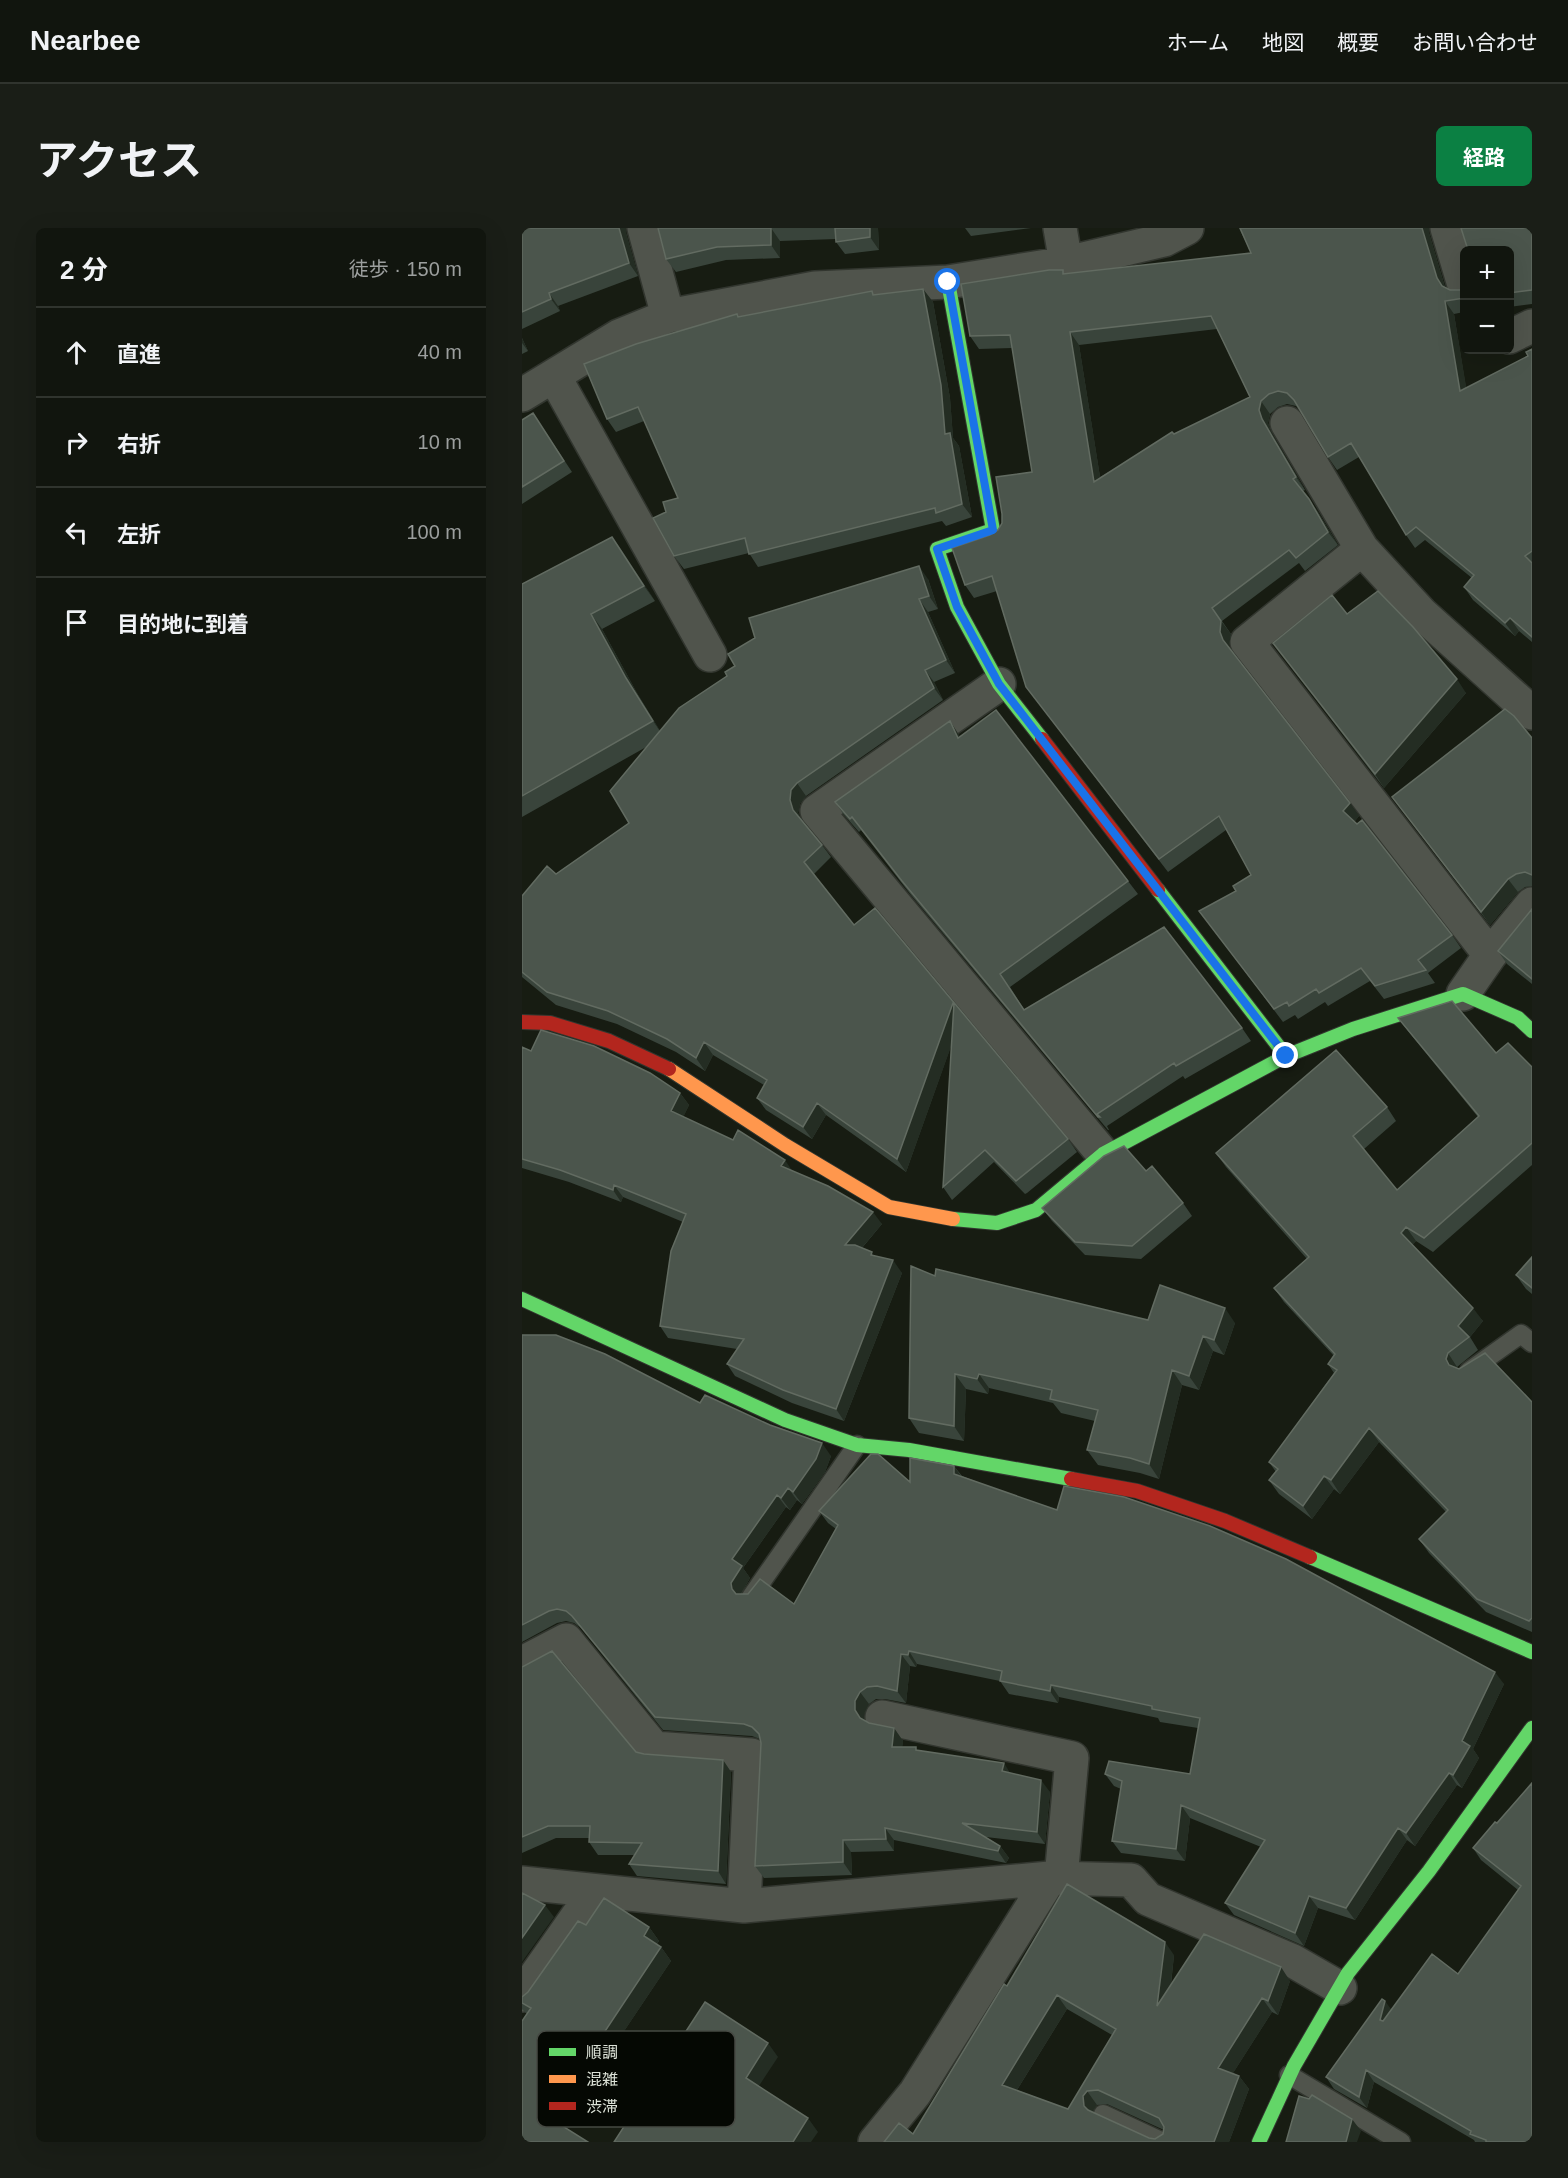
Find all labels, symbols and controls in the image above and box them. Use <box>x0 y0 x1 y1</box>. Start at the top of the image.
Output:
text: Nearbee <box>30 25 141 56</box>
text: ホーム <box>1167 31 1229 54</box>
text: 地図 <box>1262 31 1304 54</box>
text: 概要 <box>1337 31 1379 54</box>
text: お問い合わせ <box>1412 31 1538 54</box>
button: 経路 <box>1436 126 1532 186</box>
text: アクセス <box>36 137 202 184</box>
map controls <box>1460 246 1514 354</box>
button: + <box>1460 246 1514 300</box>
text: 2 分 <box>60 255 108 285</box>
text: 徒歩 · 150 m <box>349 258 462 280</box>
route start <box>934 268 960 294</box>
button: − <box>1460 300 1514 354</box>
icon: ahead <box>60 336 93 369</box>
text: 40 m <box>418 341 462 363</box>
text: 直進 <box>117 342 161 367</box>
icon: right <box>60 426 93 459</box>
text: 10 m <box>418 431 462 453</box>
text: 右折 <box>117 432 161 457</box>
icon: left <box>60 516 93 549</box>
text: 100 m <box>406 521 462 543</box>
text: 左折 <box>117 522 161 547</box>
icon: arrive <box>60 606 93 639</box>
text: 目的地に到着 <box>117 612 249 637</box>
route end <box>1272 1042 1298 1068</box>
legend <box>537 2031 735 2127</box>
text: 順調 <box>586 2044 618 2061</box>
text: 混雑 <box>586 2071 618 2088</box>
text: 渋滞 <box>586 2098 618 2115</box>

